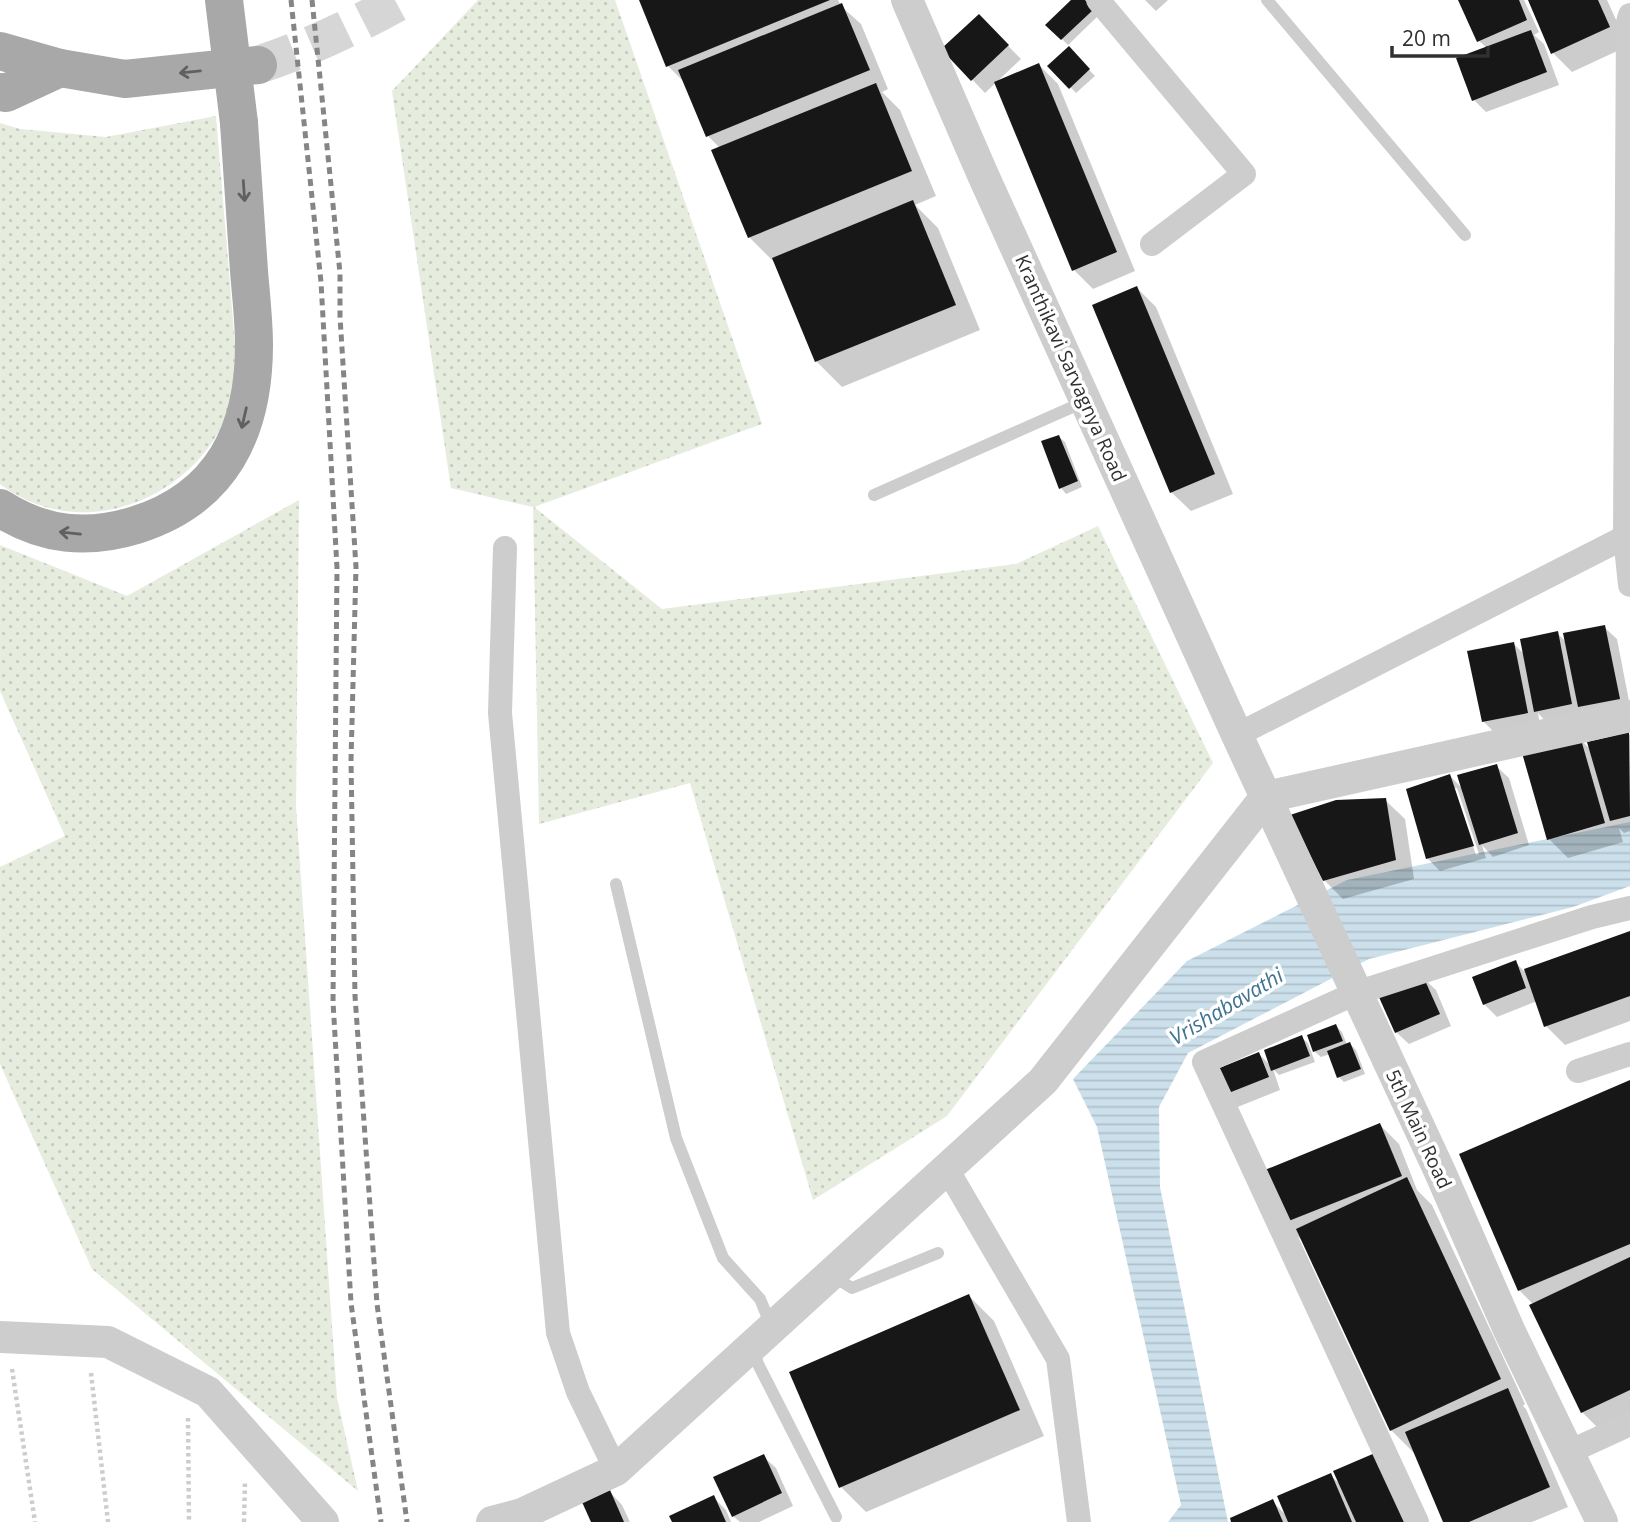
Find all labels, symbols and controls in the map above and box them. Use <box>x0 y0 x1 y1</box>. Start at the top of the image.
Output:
scale bar <box>1392 14 1488 58</box>
text: 20 m <box>1402 24 1451 52</box>
one-way arrow <box>179 66 202 79</box>
one-way arrow <box>238 180 251 202</box>
street label: Kranthikavi Sarvagnya Road <box>1009 250 1133 486</box>
one-way arrow <box>237 406 250 429</box>
one-way arrow <box>59 526 82 539</box>
water label: Vrishabavathi <box>1164 961 1289 1051</box>
street label: 5th Main Road <box>1380 1065 1458 1193</box>

